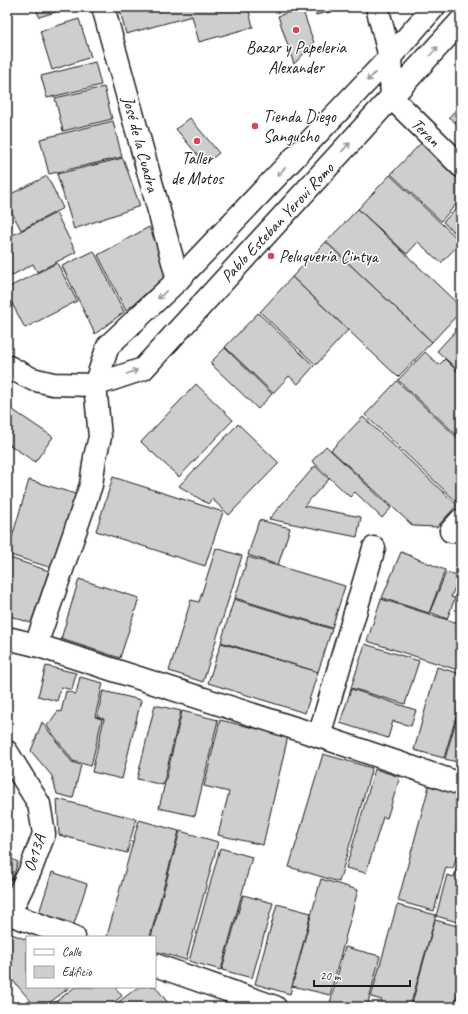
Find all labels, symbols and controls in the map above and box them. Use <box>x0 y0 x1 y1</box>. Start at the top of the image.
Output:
marker: Bazar y Papeleria Alexander <box>291 25 301 35</box>
place label: Bazar y Papeleria Alexander <box>246 37 347 78</box>
one-way arrow <box>429 46 439 56</box>
one-way arrow <box>366 72 375 82</box>
street label: José de la Cuadra <box>117 93 164 195</box>
place label: Tienda Diego Sangucho <box>263 106 337 147</box>
street label: Teran <box>407 114 445 151</box>
marker: Tienda Diego Sangucho <box>250 121 260 131</box>
marker: Taller de Motos <box>192 136 202 146</box>
one-way arrow <box>341 142 351 152</box>
place label: Taller de Motos <box>171 148 225 189</box>
street label: Pablo Esteban Yerovi Romo <box>216 157 339 287</box>
one-way arrow <box>276 167 286 177</box>
place label: Peluquería Cintya <box>279 246 380 267</box>
marker: Peluquería Cintya <box>266 251 276 261</box>
one-way arrow <box>157 291 167 300</box>
one-way arrow <box>126 368 138 376</box>
street label: Oe13A <box>19 831 51 874</box>
legend <box>26 936 156 988</box>
text: Calle <box>62 944 82 960</box>
scale bar <box>314 962 410 988</box>
text: Edificio <box>62 964 92 980</box>
text: 20 m <box>320 968 342 984</box>

